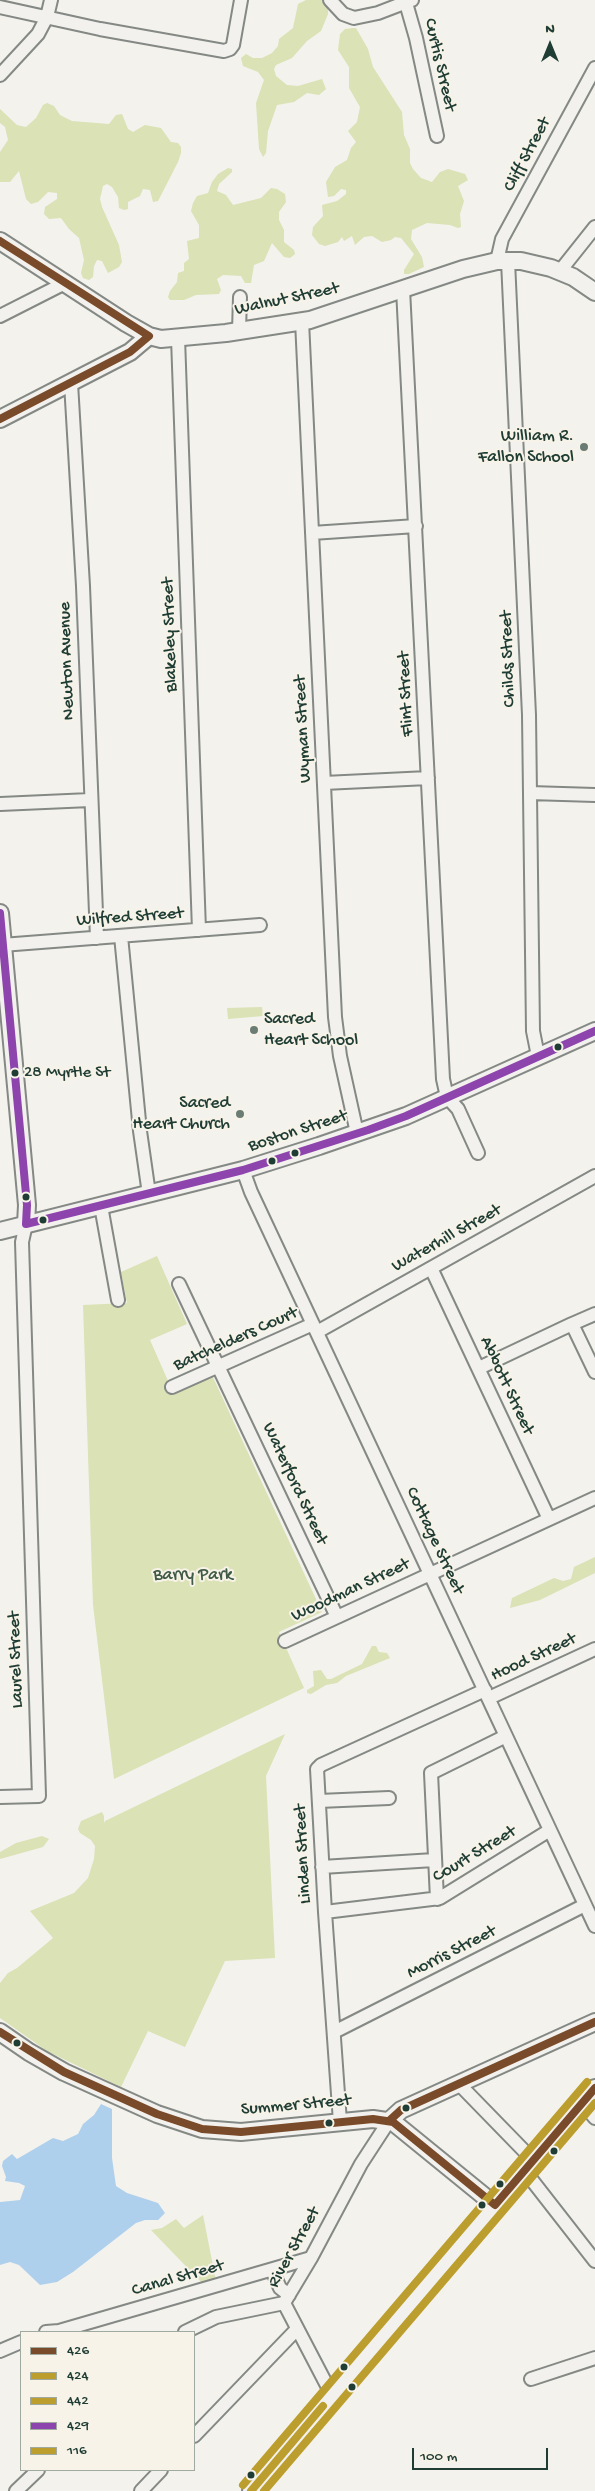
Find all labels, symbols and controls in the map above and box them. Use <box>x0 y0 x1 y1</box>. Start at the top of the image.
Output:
street label: Curtis Street <box>418 16 460 114</box>
north arrow <box>525 20 575 70</box>
text: N <box>545 21 555 38</box>
street label: Cliff Street <box>499 114 557 196</box>
street label: Walnut Street <box>233 278 341 322</box>
place label: William R. Fallon School <box>478 426 574 468</box>
marker: William R. Fallon School <box>578 441 590 453</box>
street label: Blakeley Street <box>158 577 184 693</box>
street label: Newton Avenue <box>55 601 81 721</box>
street label: Childs Street <box>497 610 521 708</box>
street label: Flint Street <box>394 651 420 737</box>
street label: Wyman Street <box>290 675 318 783</box>
street label: Wilfred Street <box>76 903 184 933</box>
place label: Sacred Heart School <box>264 1009 358 1052</box>
marker: Sacred Heart School <box>248 1024 260 1036</box>
unlabelled marker <box>553 1042 563 1052</box>
place label: 28 Myrtle St <box>24 1063 110 1083</box>
marker: 28 Myrtle St <box>10 1068 20 1078</box>
place label: Sacred Heart Church <box>132 1093 230 1136</box>
street label: Boston Street <box>246 1106 350 1158</box>
marker: Sacred Heart Church <box>234 1108 246 1120</box>
unlabelled marker <box>290 1148 300 1158</box>
unlabelled marker <box>267 1156 277 1166</box>
unlabelled marker <box>21 1192 31 1202</box>
street label: Waterhill Street <box>388 1200 506 1278</box>
unlabelled marker <box>38 1215 48 1225</box>
street label: Batchelders Court <box>170 1303 302 1377</box>
street label: Abbott Street <box>474 1333 538 1439</box>
street label: Waterford Street <box>256 1419 332 1549</box>
street label: Cottage Street <box>400 1484 468 1598</box>
street label: Woodman Street <box>288 1554 414 1628</box>
park label: Barry Park <box>153 1565 233 1587</box>
street label: Laurel Street <box>5 1611 29 1709</box>
street label: Hood Street <box>488 1629 580 1687</box>
street label: Linden Street <box>291 1804 317 1904</box>
street label: Court Street <box>429 1822 521 1888</box>
street label: Morris Street <box>404 1921 500 1985</box>
unlabelled marker <box>12 2038 22 2048</box>
street label: Summer Street <box>240 2090 352 2122</box>
unlabelled marker <box>401 2103 411 2113</box>
unlabelled marker <box>324 2118 334 2128</box>
unlabelled marker <box>549 2146 559 2156</box>
unlabelled marker <box>495 2179 505 2189</box>
unlabelled marker <box>477 2200 487 2210</box>
street label: River Street <box>264 2204 326 2292</box>
street label: Canal Street <box>130 2256 226 2302</box>
legend <box>20 2331 195 2471</box>
text: 426 <box>67 2342 89 2360</box>
unlabelled marker <box>339 2362 349 2372</box>
text: 424 <box>67 2367 89 2385</box>
unlabelled marker <box>347 2382 357 2392</box>
text: 442 <box>67 2392 89 2410</box>
text: 429 <box>67 2417 89 2435</box>
scale bar <box>415 2438 551 2470</box>
text: 116 <box>67 2442 87 2460</box>
text: 100 m <box>420 2448 457 2466</box>
unlabelled marker <box>246 2470 256 2480</box>

